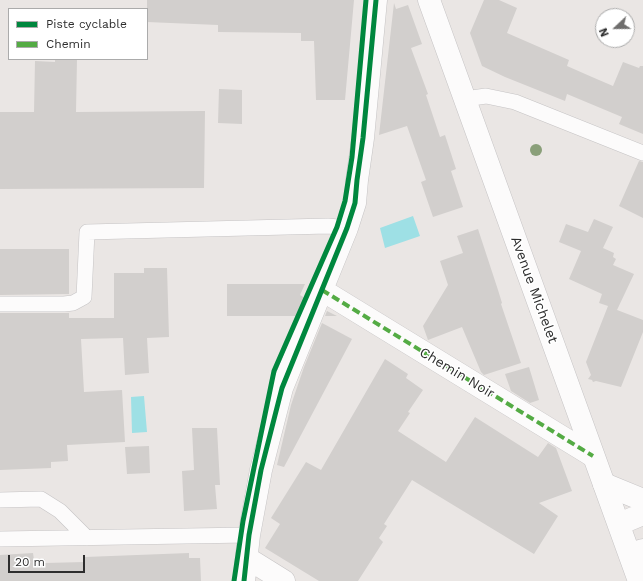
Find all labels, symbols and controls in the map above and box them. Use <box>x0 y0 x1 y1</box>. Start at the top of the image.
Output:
legend <box>8 8 148 60</box>
north arrow <box>595 8 635 48</box>
text: Piste cyclable <box>46 17 127 31</box>
text: N <box>597 26 612 39</box>
text: Chemin <box>46 37 91 51</box>
street label: Avenue Michelet <box>507 234 561 346</box>
street label: Chemin Noir <box>416 344 498 402</box>
scale bar <box>10 547 87 573</box>
text: 20 m <box>15 555 45 569</box>

